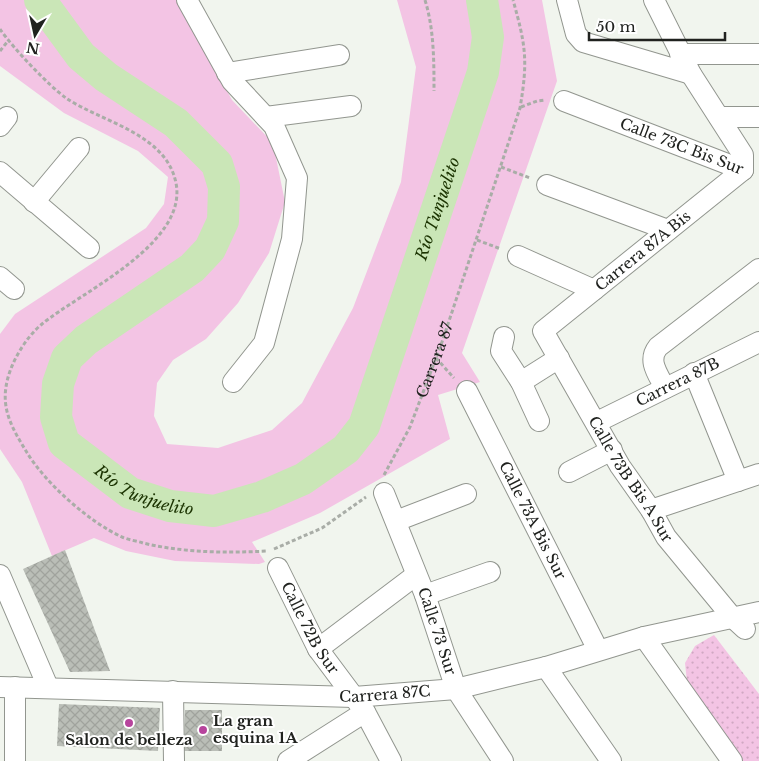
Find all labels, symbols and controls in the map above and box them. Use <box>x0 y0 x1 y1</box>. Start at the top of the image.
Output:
north arrow <box>10 10 60 60</box>
scale bar <box>589 10 725 42</box>
text: 50 m <box>596 17 636 36</box>
text: N <box>25 38 41 58</box>
street label: Calle 73C Bis Sur <box>617 113 747 179</box>
water label: Río Tunjuelito <box>410 155 464 263</box>
street label: Carrera 87A Bis <box>591 206 694 295</box>
street label: Carrera 87 <box>412 319 457 400</box>
street label: Carrera 87B <box>633 353 722 410</box>
street label: Calle 73B Bis A Sur <box>585 413 677 547</box>
street label: Calle 73A Bis Sur <box>495 458 571 583</box>
water label: Río Tunjuelito <box>90 459 195 519</box>
street label: Calle 72B Sur <box>277 579 344 678</box>
street label: Calle 73 Sur <box>414 584 461 678</box>
street label: Carrera 87C <box>339 681 431 706</box>
place label: La gran esquina 1A <box>213 711 298 747</box>
marker: Salon de belleza <box>123 717 135 729</box>
marker: La gran esquina 1A <box>197 724 209 736</box>
place label: Salon de belleza <box>65 730 193 749</box>

